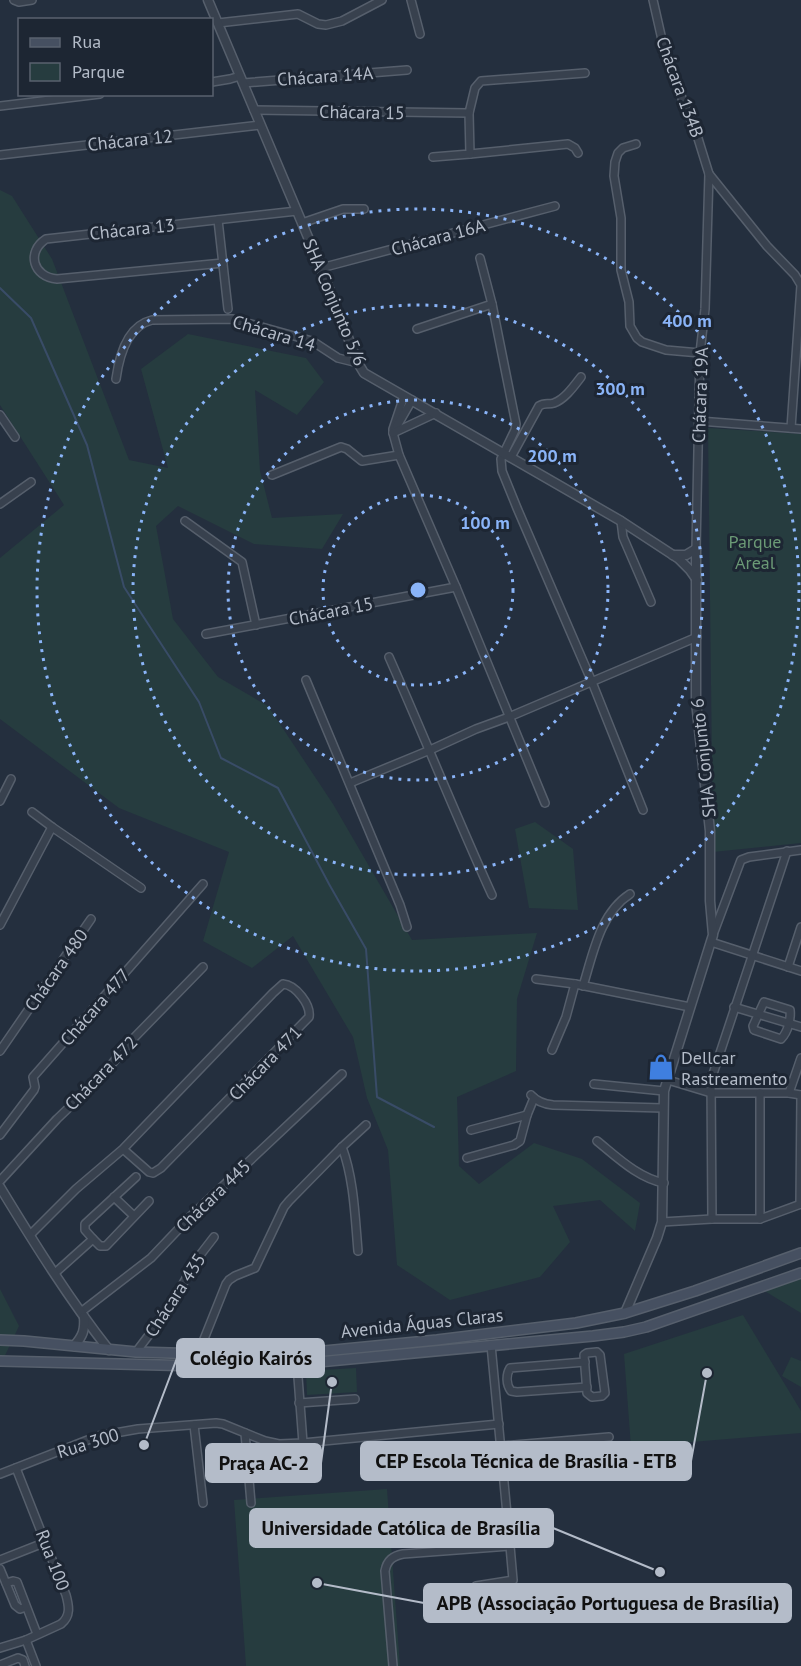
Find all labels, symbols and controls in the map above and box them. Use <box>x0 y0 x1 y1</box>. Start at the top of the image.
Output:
legend <box>18 18 213 96</box>
text: Rua <box>72 30 101 53</box>
street label: Chácara 134B <box>651 33 709 141</box>
text: Parque <box>72 60 125 83</box>
street label: Chácara 14A <box>276 61 374 91</box>
street label: Chácara 15 <box>319 100 405 124</box>
street label: Chácara 12 <box>86 124 174 156</box>
street label: Chácara 13 <box>88 213 176 245</box>
street label: Chácara 16A <box>389 213 488 261</box>
street label: SHA Conjunto 5/6 <box>298 235 372 369</box>
street label: Chácara 14 <box>230 309 318 357</box>
text: 400 m <box>662 309 712 332</box>
street label: Chácara 19A <box>687 346 713 443</box>
text: 300 m <box>595 377 645 400</box>
text: 200 m <box>527 444 577 467</box>
text: 100 m <box>460 511 510 534</box>
park label: Parque Areal <box>729 530 782 574</box>
centre of rings <box>408 580 428 600</box>
street label: Chácara 15 <box>287 592 375 630</box>
street label: SHA Conjunto 6 <box>685 697 721 819</box>
street label: Chácara 480 <box>19 924 93 1016</box>
street label: Chácara 477 <box>55 963 135 1051</box>
street label: Chácara 471 <box>224 1021 306 1105</box>
street label: Chácara 472 <box>60 1031 142 1115</box>
place label: Dellcar Rastreamento <box>681 1046 788 1090</box>
shop icon: Dellcar Rastreamento <box>646 1052 676 1082</box>
street label: Chácara 445 <box>171 1155 255 1237</box>
street label: Chácara 435 <box>139 1249 211 1341</box>
street label: Avenida Águas Claras <box>340 1303 504 1343</box>
callout: Colégio Kairós <box>177 1339 324 1377</box>
text: Colégio Kairós <box>190 1345 312 1371</box>
street label: Rua 300 <box>54 1423 122 1463</box>
callout: CEP Escola Técnica de Brasília - ETB <box>361 1442 691 1480</box>
callout: Praça AC-2 <box>206 1444 321 1482</box>
text: CEP Escola Técnica de Brasília - ETB <box>375 1448 677 1474</box>
text: Praça AC-2 <box>219 1450 309 1476</box>
callout: Universidade Católica de Brasília <box>250 1509 553 1547</box>
text: Universidade Católica de Brasília <box>262 1515 540 1541</box>
street label: Rua 100 <box>31 1526 75 1594</box>
callout: APB (Associação Portuguesa de Brasília) <box>424 1584 791 1622</box>
text: APB (Associação Portuguesa de Brasília) <box>437 1590 779 1616</box>

